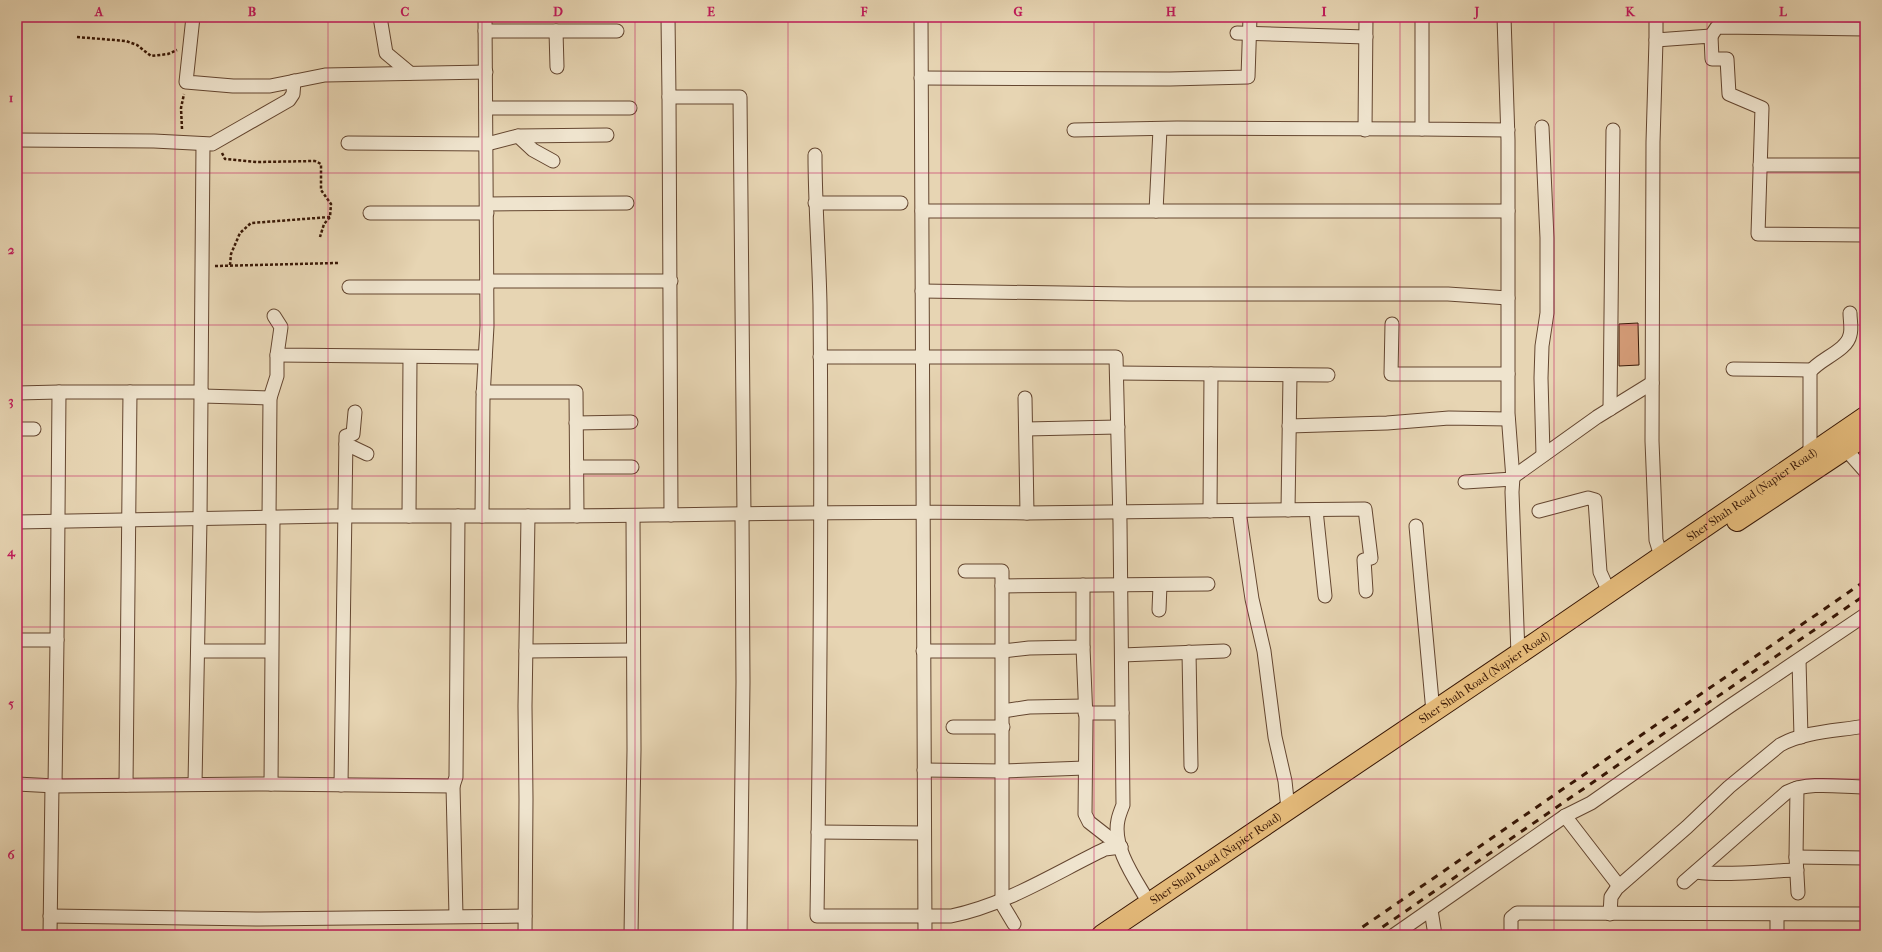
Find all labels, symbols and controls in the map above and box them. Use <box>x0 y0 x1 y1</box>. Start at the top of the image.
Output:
text: A <box>94 4 104 19</box>
text: B <box>248 4 257 19</box>
text: C <box>401 4 410 19</box>
text: D <box>553 4 563 19</box>
text: E <box>707 4 715 19</box>
text: F <box>860 4 868 19</box>
text: G <box>1013 4 1023 19</box>
text: H <box>1166 4 1177 19</box>
text: I <box>1321 4 1327 19</box>
text: J <box>1473 4 1480 20</box>
text: K <box>1625 4 1636 19</box>
text: L <box>1779 4 1788 19</box>
text: 1 <box>9 90 14 105</box>
text: 2 <box>8 242 15 257</box>
text: 3 <box>8 393 14 409</box>
street label: Sher Shah Road (Napier Road) <box>1684 445 1820 544</box>
text: 4 <box>6 544 16 560</box>
street label: Sher Shah Road (Napier Road) <box>1416 628 1552 726</box>
text: 5 <box>8 696 14 711</box>
street label: Sher Shah Road (Napier Road) <box>1147 809 1284 908</box>
text: 6 <box>7 847 15 862</box>

